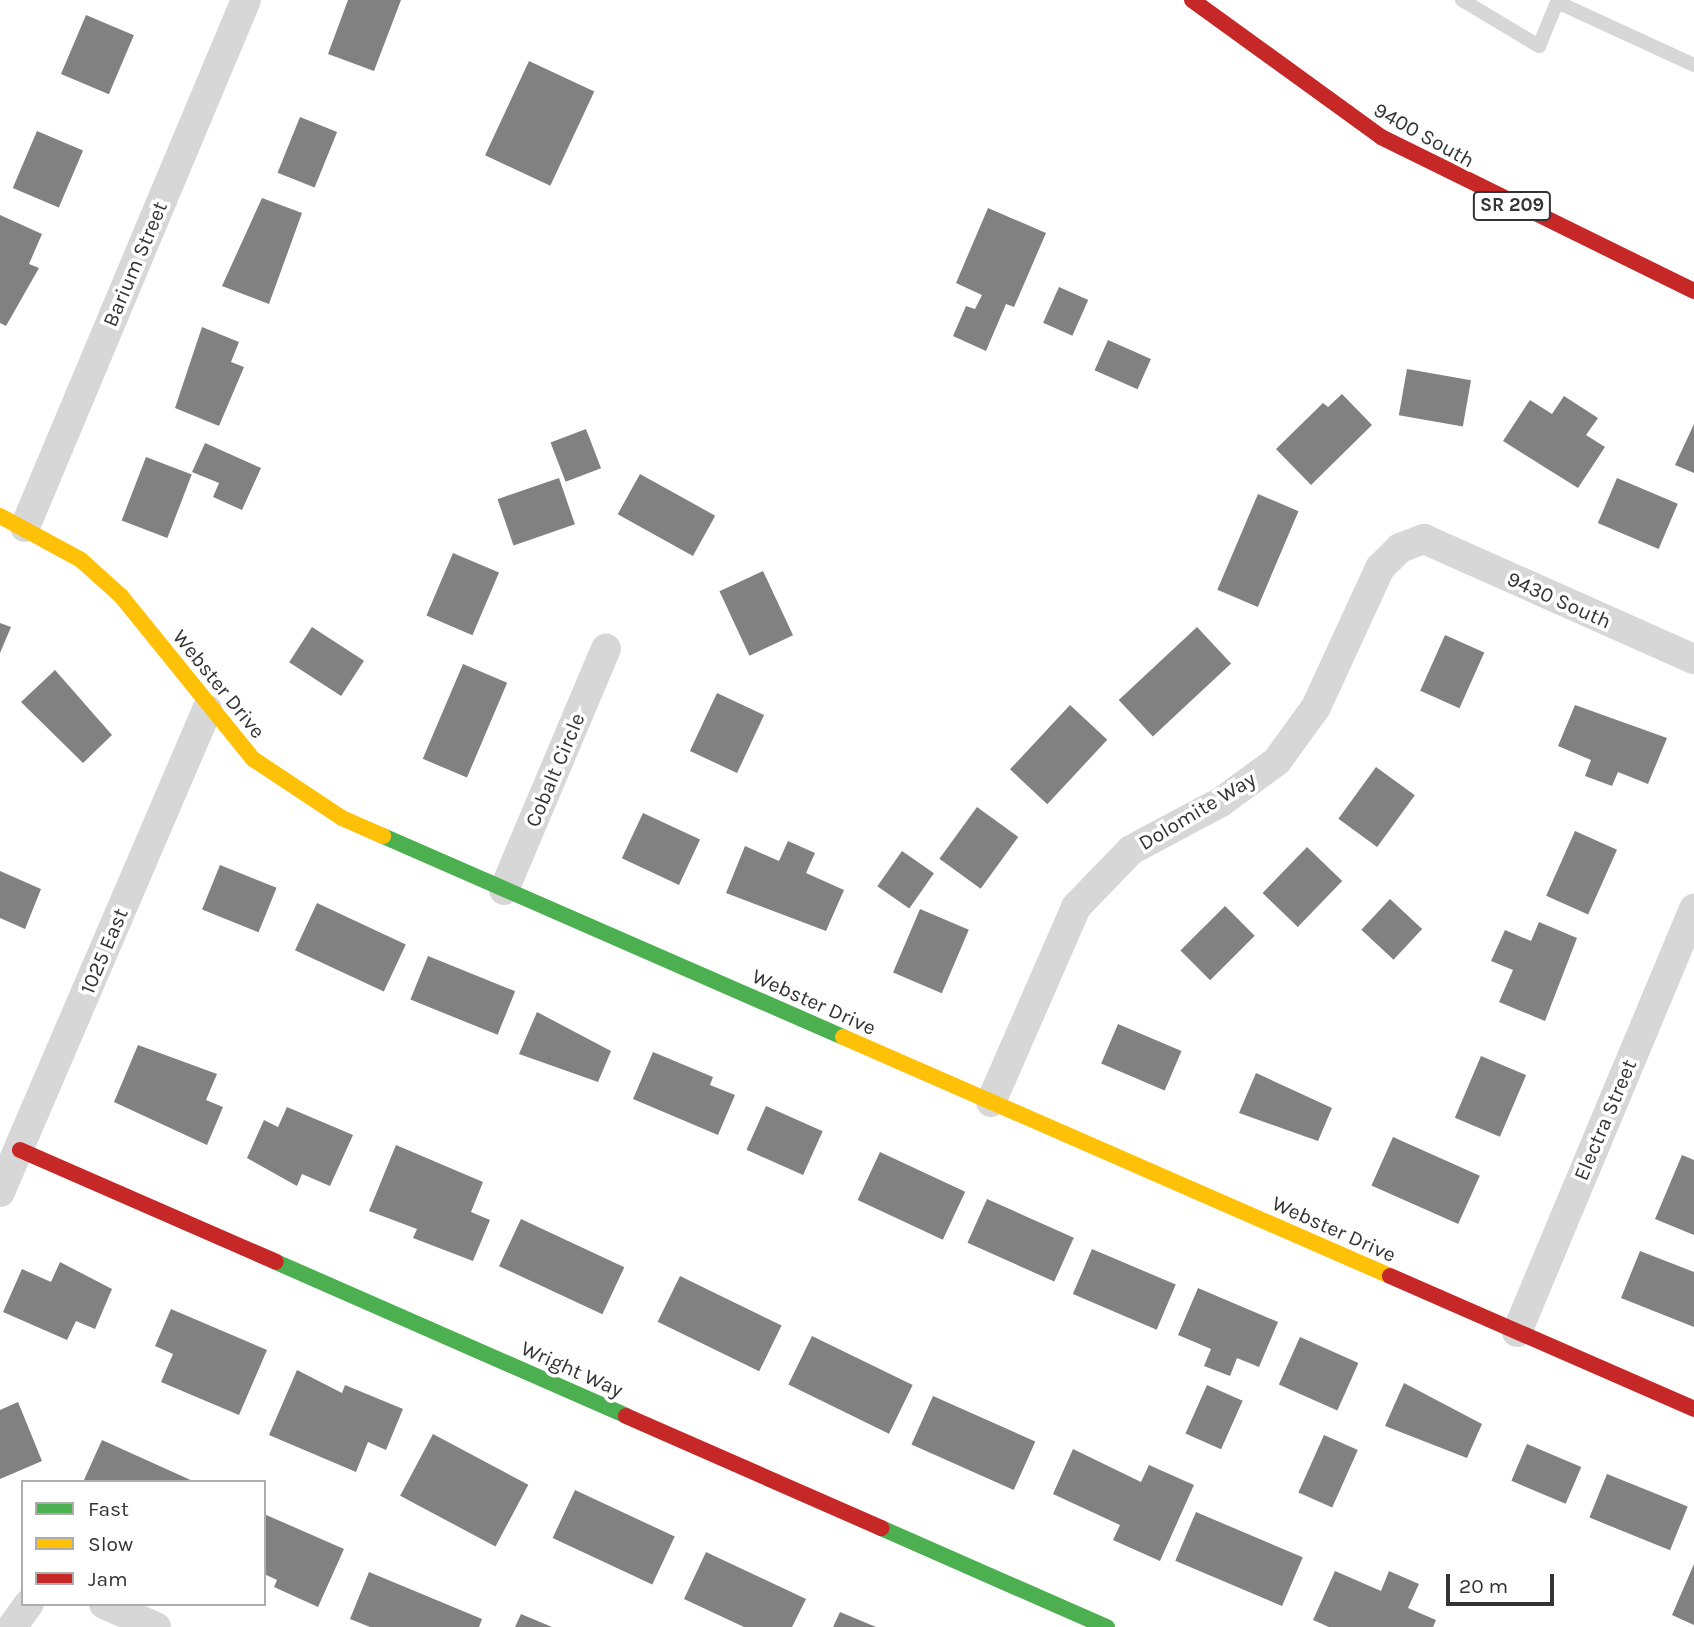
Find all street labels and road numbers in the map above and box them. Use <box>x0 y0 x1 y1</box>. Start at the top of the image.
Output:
street label: 9400 South <box>1369 97 1479 173</box>
road number: SR 209 <box>1472 190 1552 222</box>
street label: Barium Street <box>97 198 173 330</box>
street label: 9430 South <box>1503 566 1615 634</box>
street label: Webster Drive <box>167 625 271 743</box>
street label: Cobalt Circle <box>520 709 590 831</box>
street label: Dolomite Way <box>1134 766 1260 856</box>
street label: 1025 East <box>75 904 133 998</box>
street label: Webster Drive <box>748 964 880 1040</box>
street label: Electra Street <box>1568 1056 1642 1184</box>
street label: Webster Drive <box>1268 1191 1400 1267</box>
street label: Wright Way <box>517 1335 627 1403</box>

